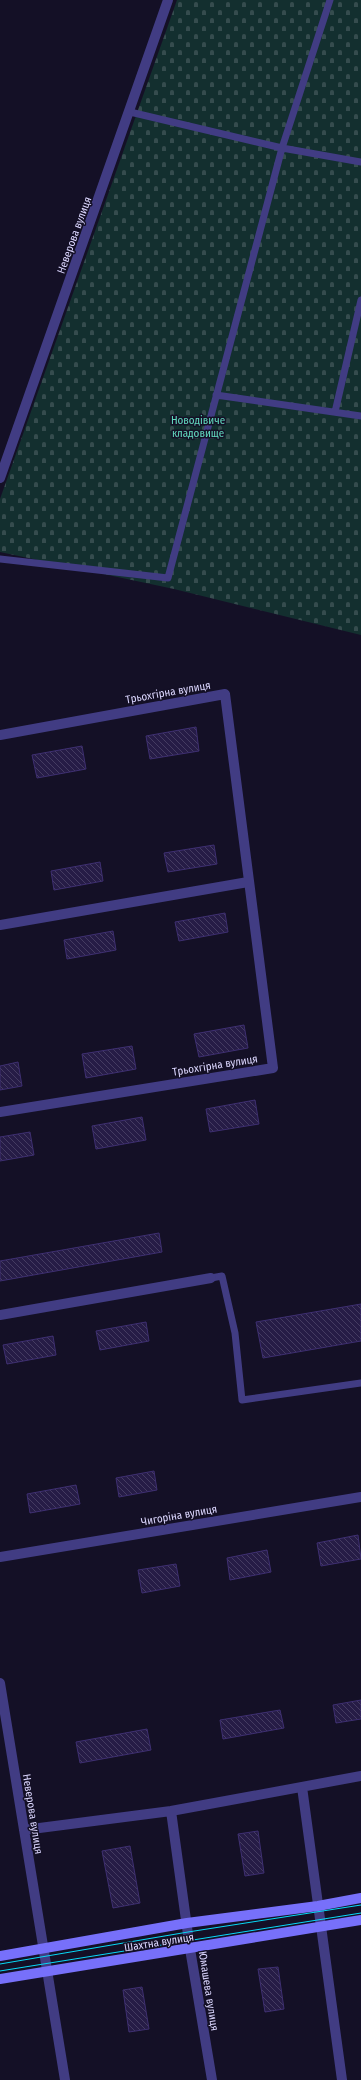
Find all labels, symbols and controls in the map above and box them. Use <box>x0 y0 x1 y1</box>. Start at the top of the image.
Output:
street label: Неверова вулиця <box>54 195 94 275</box>
park label: Новодівиче кладовище <box>171 414 225 440</box>
street label: Трьохгірна вулиця <box>124 679 212 706</box>
street label: Трьохгірна вулиця <box>171 1052 259 1079</box>
street label: Чигоріна вулиця <box>140 1502 218 1529</box>
street label: Неверова вулиця <box>20 1773 45 1855</box>
street label: Шахтна вулиця <box>123 1931 195 1954</box>
street label: Юмашева вулиця <box>196 1950 221 2032</box>

